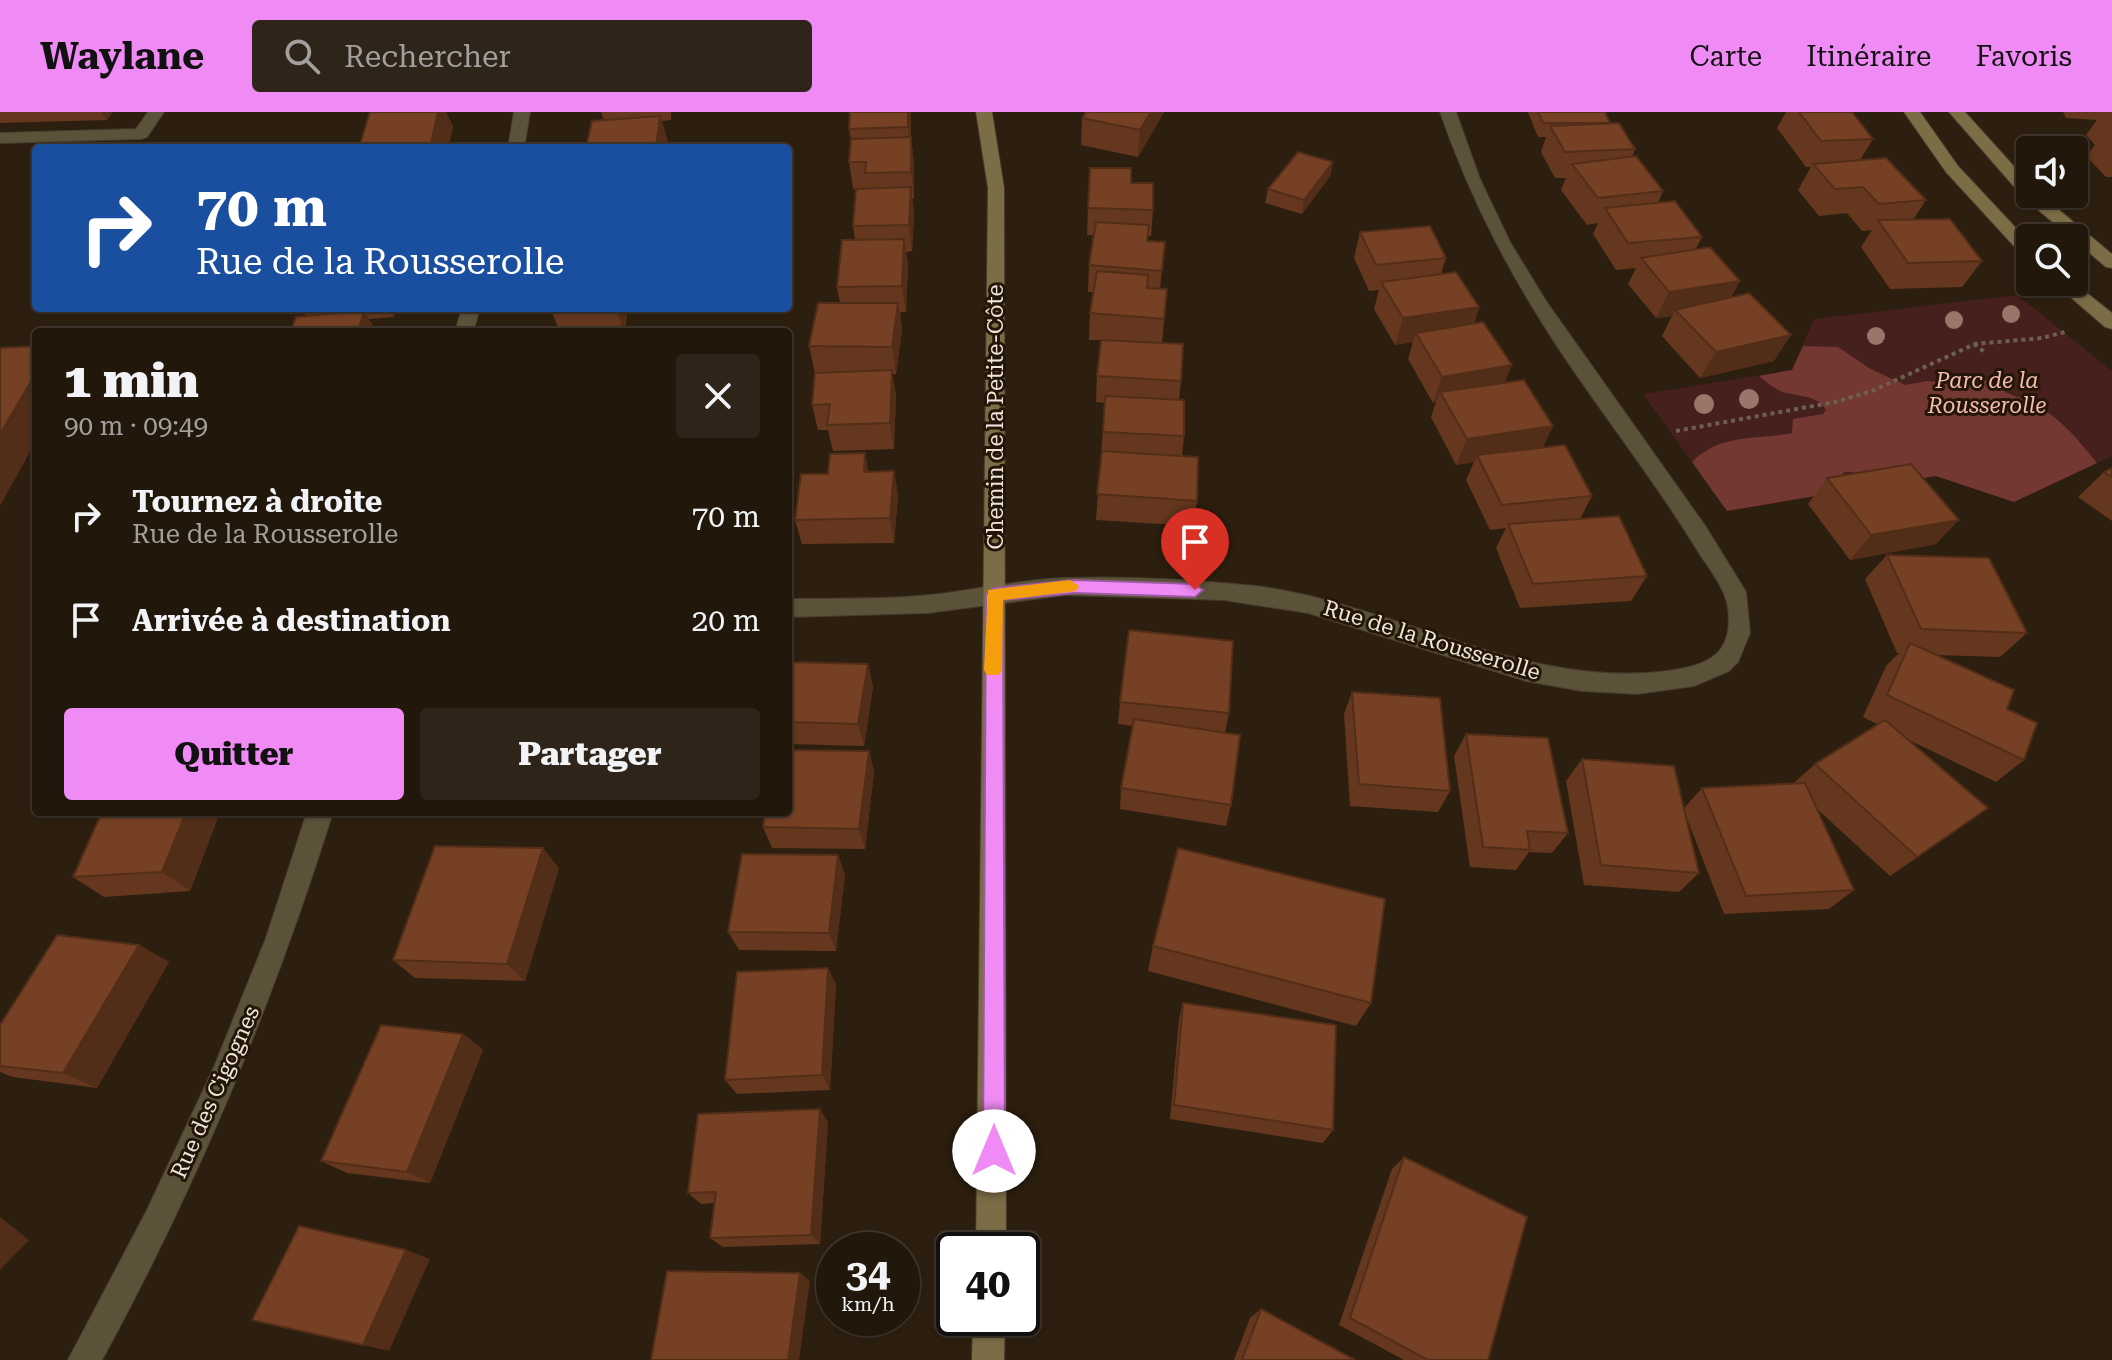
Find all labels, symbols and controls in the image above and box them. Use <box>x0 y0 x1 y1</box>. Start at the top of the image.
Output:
search box <box>252 20 812 92</box>
text: Waylane <box>40 34 204 78</box>
icon: search <box>280 34 324 78</box>
text: Rechercher <box>344 39 511 74</box>
text: Carte <box>1689 40 1762 73</box>
text: Itinéraire <box>1806 40 1931 73</box>
text: Favoris <box>1975 40 2072 73</box>
map controls <box>2016 136 2088 296</box>
button: sound <box>2016 136 2088 208</box>
text: 70 m <box>196 174 327 240</box>
icon: right <box>64 176 168 280</box>
button: search <box>2016 224 2088 296</box>
text: Rue de la Rousserolle <box>196 241 565 283</box>
street label: Chemin de la Petite-Côte <box>983 284 1008 550</box>
text: 1 min <box>64 353 199 409</box>
button: close <box>676 354 760 438</box>
park label: Parc de la Rousserolle <box>1927 368 2046 418</box>
text: 90 m · 09:49 <box>64 411 208 441</box>
text: Tournez à droite <box>132 484 382 519</box>
icon: right <box>64 494 108 538</box>
text: 70 m <box>691 499 760 534</box>
pin <box>1161 508 1229 590</box>
text: Rue de la Rousserolle <box>132 519 398 549</box>
icon: arrive <box>1173 520 1217 564</box>
street label: Rue de la Rousserolle <box>1321 595 1543 685</box>
icon: arrive <box>64 598 108 642</box>
text: Arrivée à destination <box>132 603 451 638</box>
text: 20 m <box>691 603 760 638</box>
button: Quitter <box>64 708 404 800</box>
button: Partager <box>420 708 760 800</box>
street label: Rue des Cigognes <box>166 1002 264 1182</box>
position arrow <box>952 1109 1036 1193</box>
speed limit sign: 40 <box>936 1232 1040 1336</box>
text: 34 <box>846 1250 890 1297</box>
text: km/h <box>841 1292 895 1316</box>

